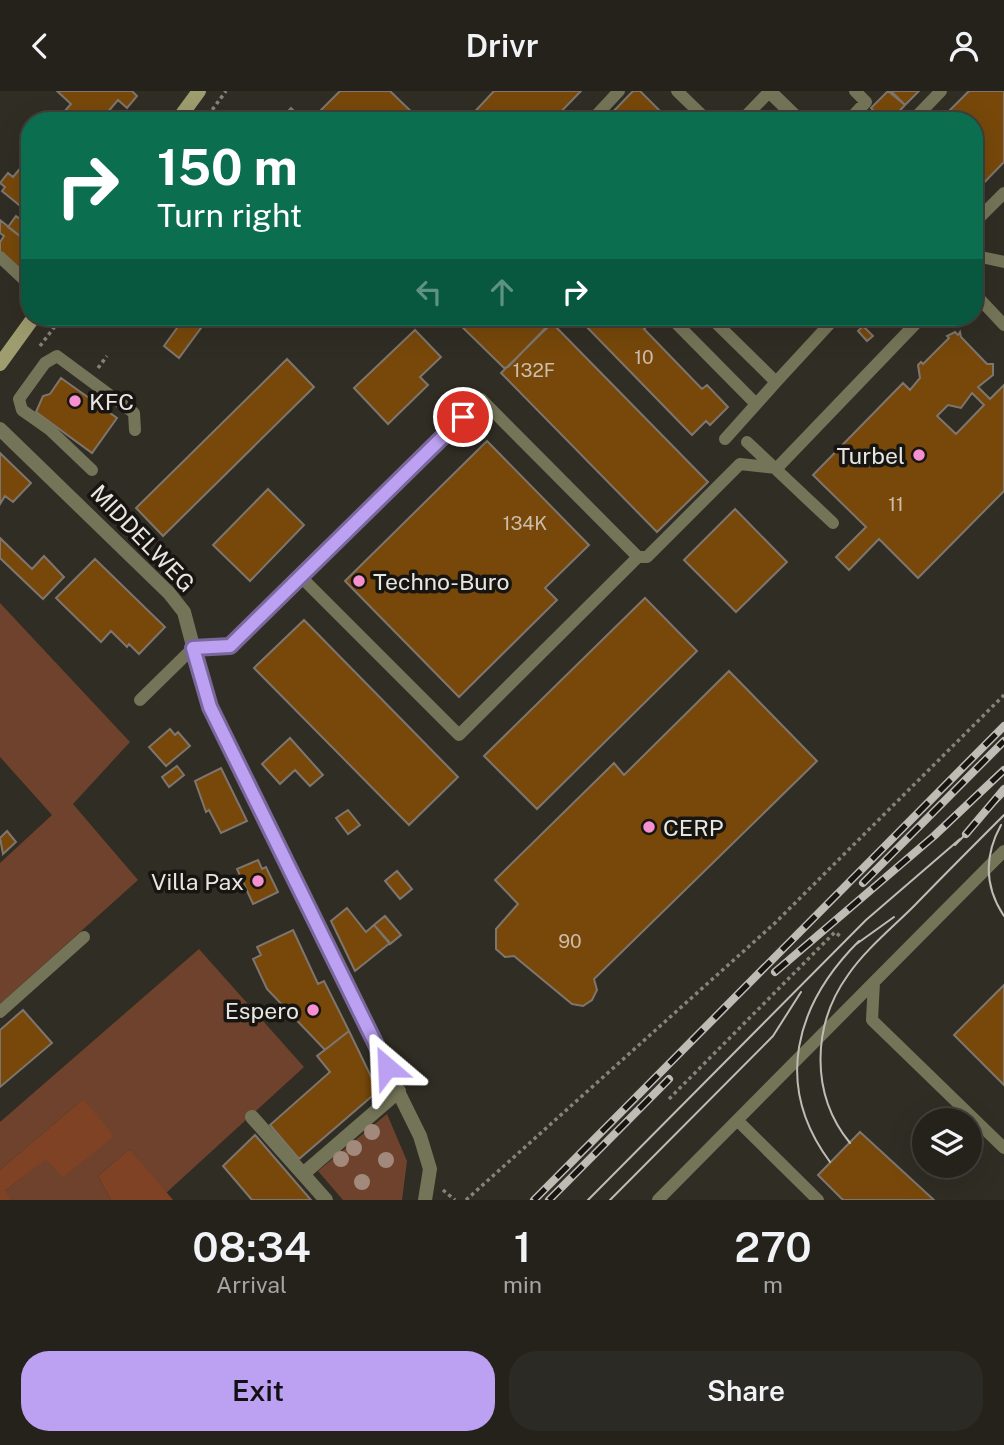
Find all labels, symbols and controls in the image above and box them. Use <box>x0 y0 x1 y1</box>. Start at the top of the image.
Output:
icon: back <box>21 27 59 65</box>
text: Drivr <box>465 27 539 64</box>
icon: person <box>945 27 983 65</box>
text: 150 m <box>157 138 298 196</box>
icon: right <box>42 140 133 231</box>
text: Turn right <box>157 197 302 234</box>
icon: left <box>410 273 448 311</box>
icon: ahead <box>483 273 521 311</box>
icon: right <box>556 273 594 311</box>
house number: 10 <box>634 346 654 368</box>
house number: 132F <box>513 359 555 381</box>
pin <box>433 387 493 447</box>
place label: KFC <box>89 388 134 415</box>
marker: KFC <box>67 393 83 409</box>
icon: arrive <box>444 398 482 436</box>
place label: Turbel <box>836 442 905 469</box>
marker: Turbel <box>911 447 927 463</box>
street label: MIDDELWEG <box>85 479 201 597</box>
house number: 11 <box>888 493 904 515</box>
house number: 134K <box>503 512 547 534</box>
place label: Techno-Buro <box>373 568 510 595</box>
marker: Techno-Buro <box>351 573 367 589</box>
place label: CERP <box>663 814 723 841</box>
marker: CERP <box>641 819 657 835</box>
place label: Villa Pax <box>151 868 244 895</box>
marker: Villa Pax <box>250 873 266 889</box>
house number: 90 <box>558 930 582 952</box>
place label: Espero <box>225 997 299 1024</box>
marker: Espero <box>305 1002 321 1018</box>
position arrow <box>350 1030 424 1104</box>
map controls <box>912 1108 982 1178</box>
button: layers <box>912 1108 982 1178</box>
text: 08:34 <box>192 1222 311 1271</box>
text: 1 <box>514 1222 531 1271</box>
text: 270 <box>734 1222 812 1271</box>
text: Arrival <box>216 1271 287 1298</box>
text: min <box>503 1271 542 1298</box>
text: m <box>763 1271 783 1298</box>
button: Exit <box>21 1351 495 1431</box>
button: Share <box>509 1351 983 1431</box>

